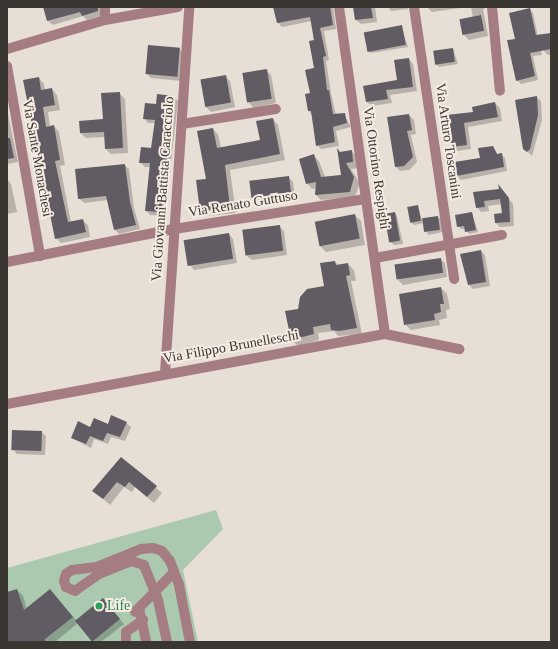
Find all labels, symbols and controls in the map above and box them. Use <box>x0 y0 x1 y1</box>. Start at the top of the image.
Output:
street label: Via Arturo Toscanini <box>431 81 465 201</box>
street label: Via Giovanni Battista Caracciolo <box>148 96 178 282</box>
street label: Via Sante Monachesi <box>18 98 56 218</box>
street label: Via Ottorino Respighi <box>359 106 393 230</box>
street label: Via Renato Guttuso <box>187 187 299 221</box>
street label: Via Filippo Brunelleschi <box>162 327 300 367</box>
place label: Life <box>107 598 130 614</box>
marker: Life <box>94 601 104 611</box>

